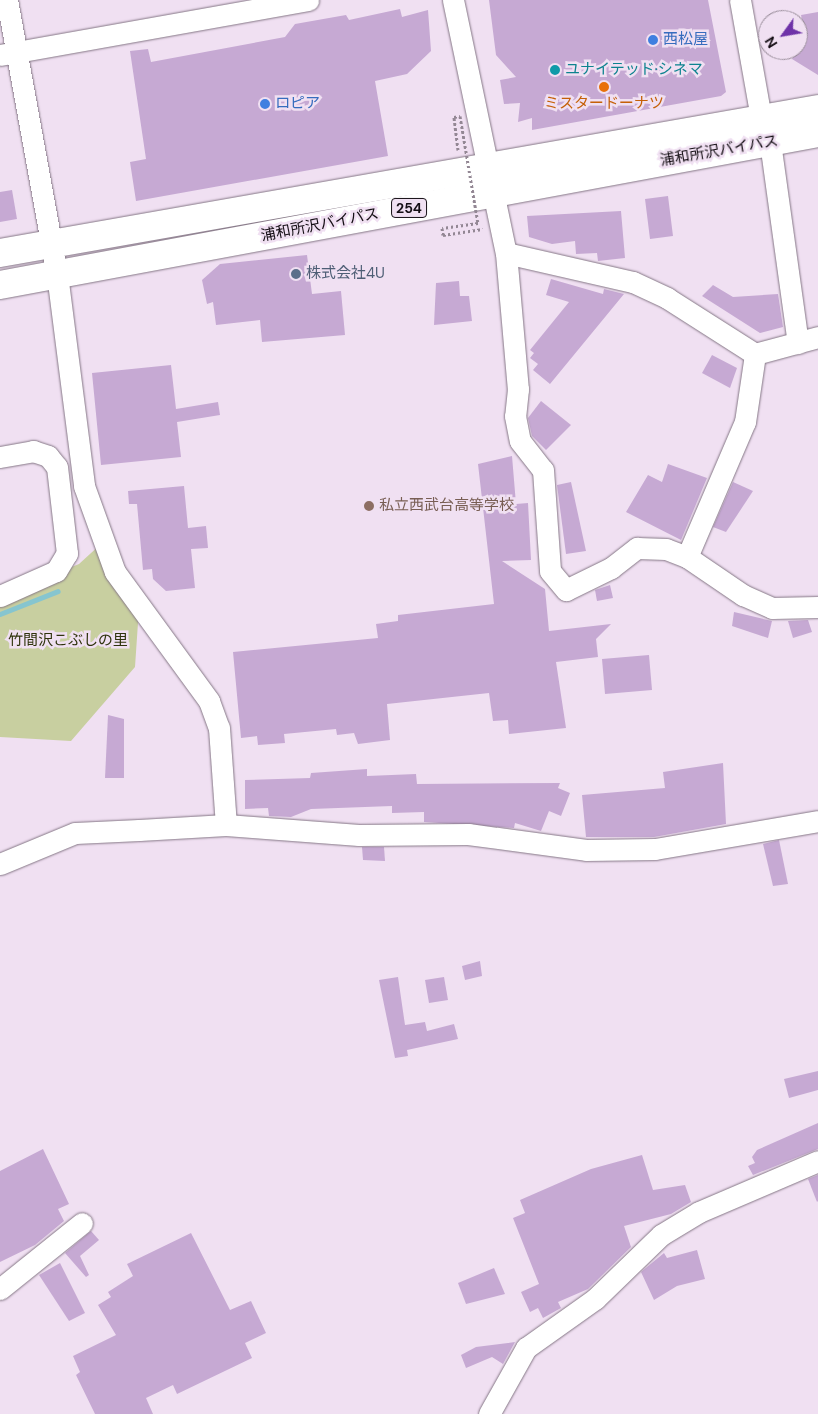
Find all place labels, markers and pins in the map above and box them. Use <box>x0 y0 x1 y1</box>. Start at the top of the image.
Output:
place label: 西松屋 <box>663 31 708 49</box>
marker: 西松屋 <box>647 34 659 46</box>
place label: ユナイテッド·シネマ <box>565 61 703 79</box>
marker: ユナイテッド·シネマ <box>549 64 561 76</box>
marker: ミスタードーナツ <box>598 81 610 93</box>
place label: ロピア <box>275 95 320 113</box>
place label: ミスタードーナツ <box>544 95 664 113</box>
marker: ロピア <box>259 98 271 110</box>
place label: 株式会社4U <box>306 265 385 283</box>
marker: 株式会社4U <box>290 268 302 280</box>
place label: 私立西武台高等学校 <box>379 497 514 515</box>
marker: 私立西武台高等学校 <box>363 500 375 512</box>

